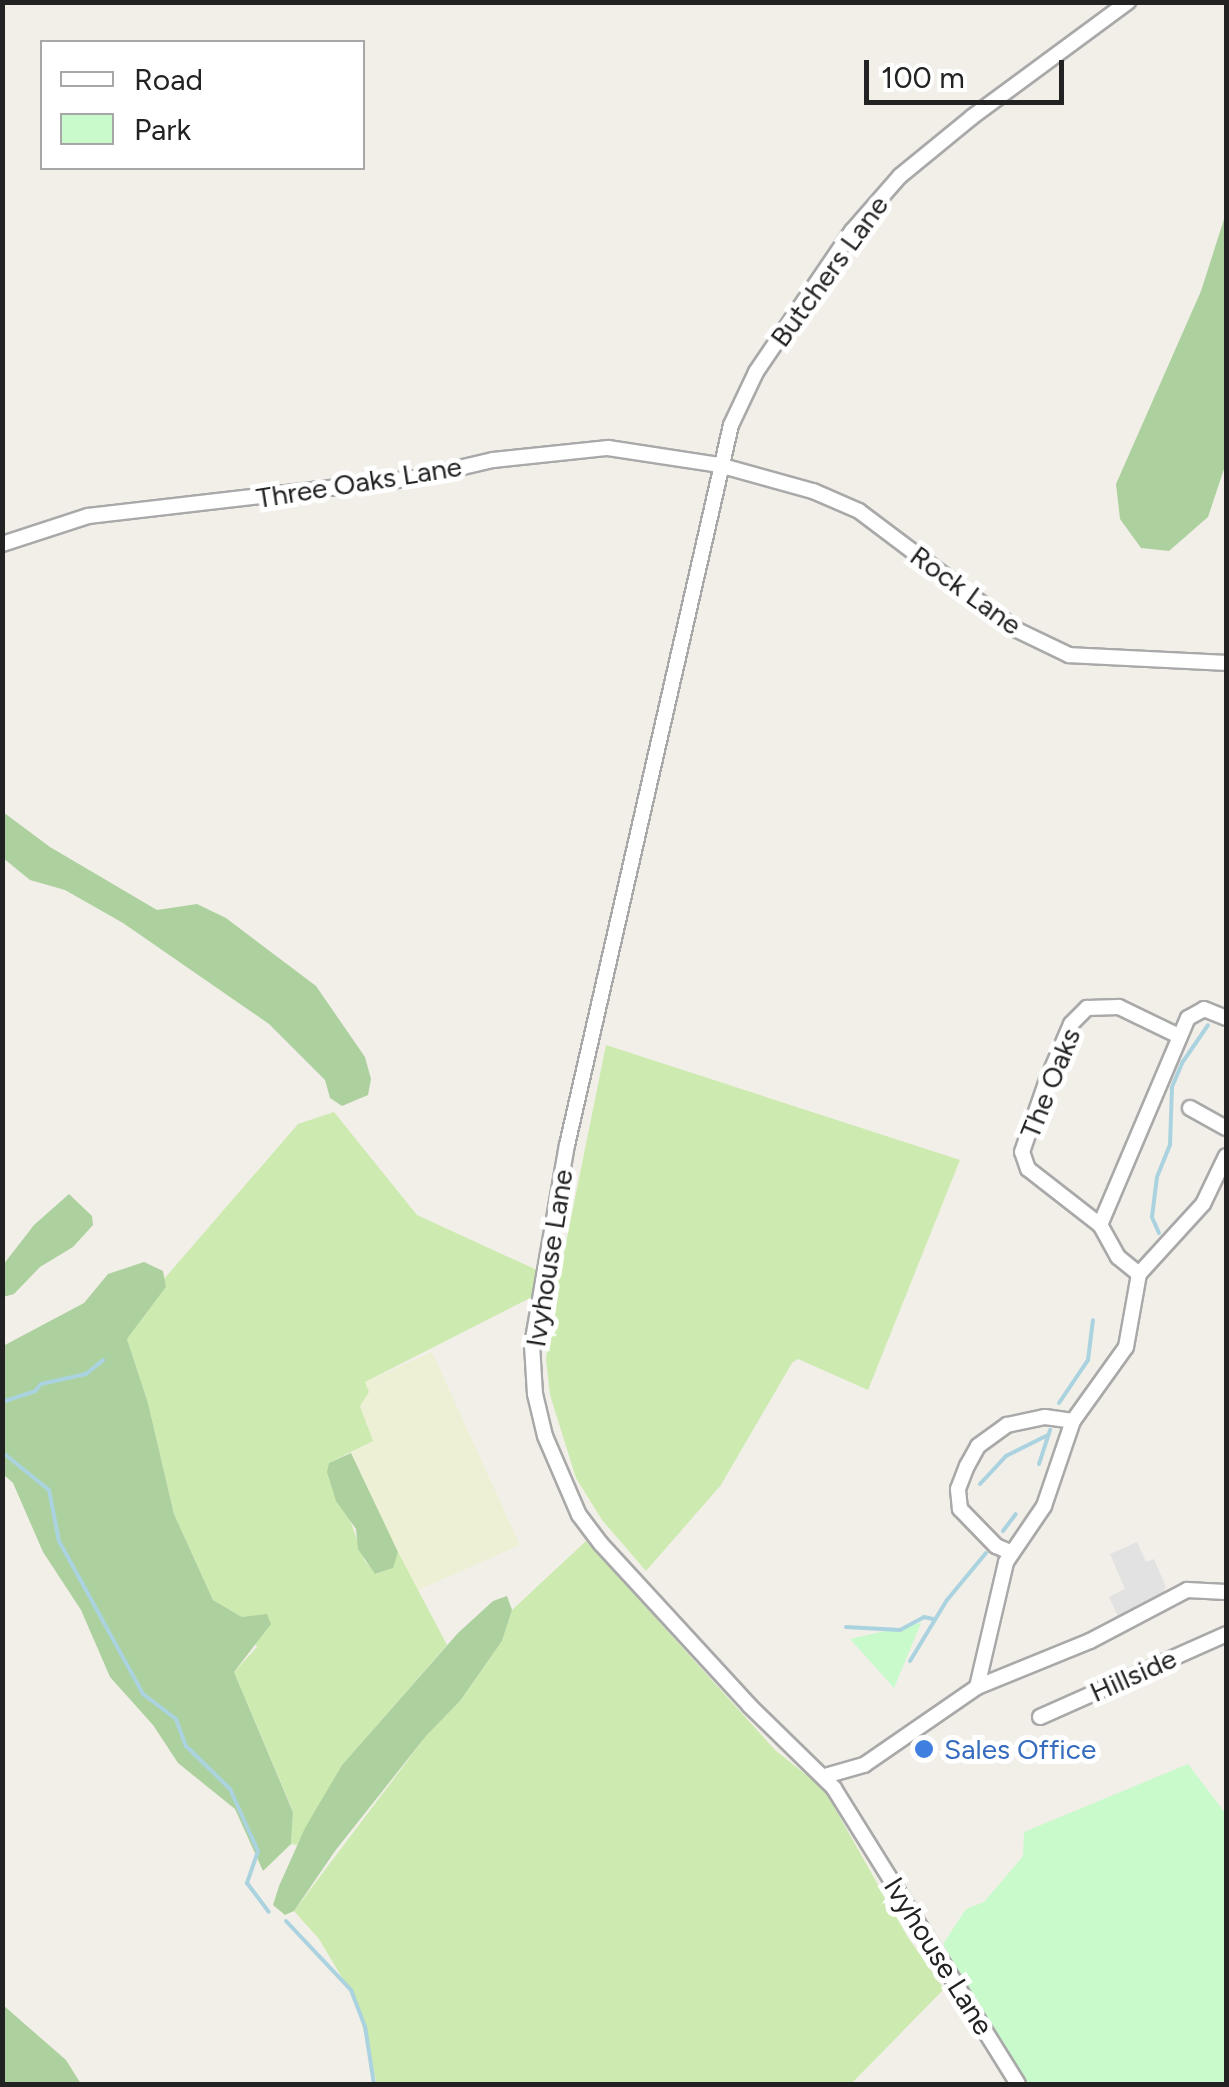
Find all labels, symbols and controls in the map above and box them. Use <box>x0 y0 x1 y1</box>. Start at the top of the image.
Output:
legend <box>40 40 365 170</box>
scale bar <box>869 40 1069 102</box>
text: 100 m <box>881 59 965 96</box>
text: Road <box>134 61 203 98</box>
text: Park <box>134 111 191 148</box>
street label: Butchers Lane <box>763 189 895 353</box>
street label: Three Oaks Lane <box>254 449 464 515</box>
street label: Rock Lane <box>904 538 1028 642</box>
street label: The Oaks <box>1013 1023 1087 1143</box>
street label: Ivyhouse Lane <box>518 1167 580 1349</box>
street label: Hillside <box>1085 1641 1181 1709</box>
place label: Sales Office <box>944 1732 1096 1766</box>
marker: Sales Office <box>913 1738 935 1760</box>
street label: Ivyhouse Lane <box>877 1871 1001 2041</box>

